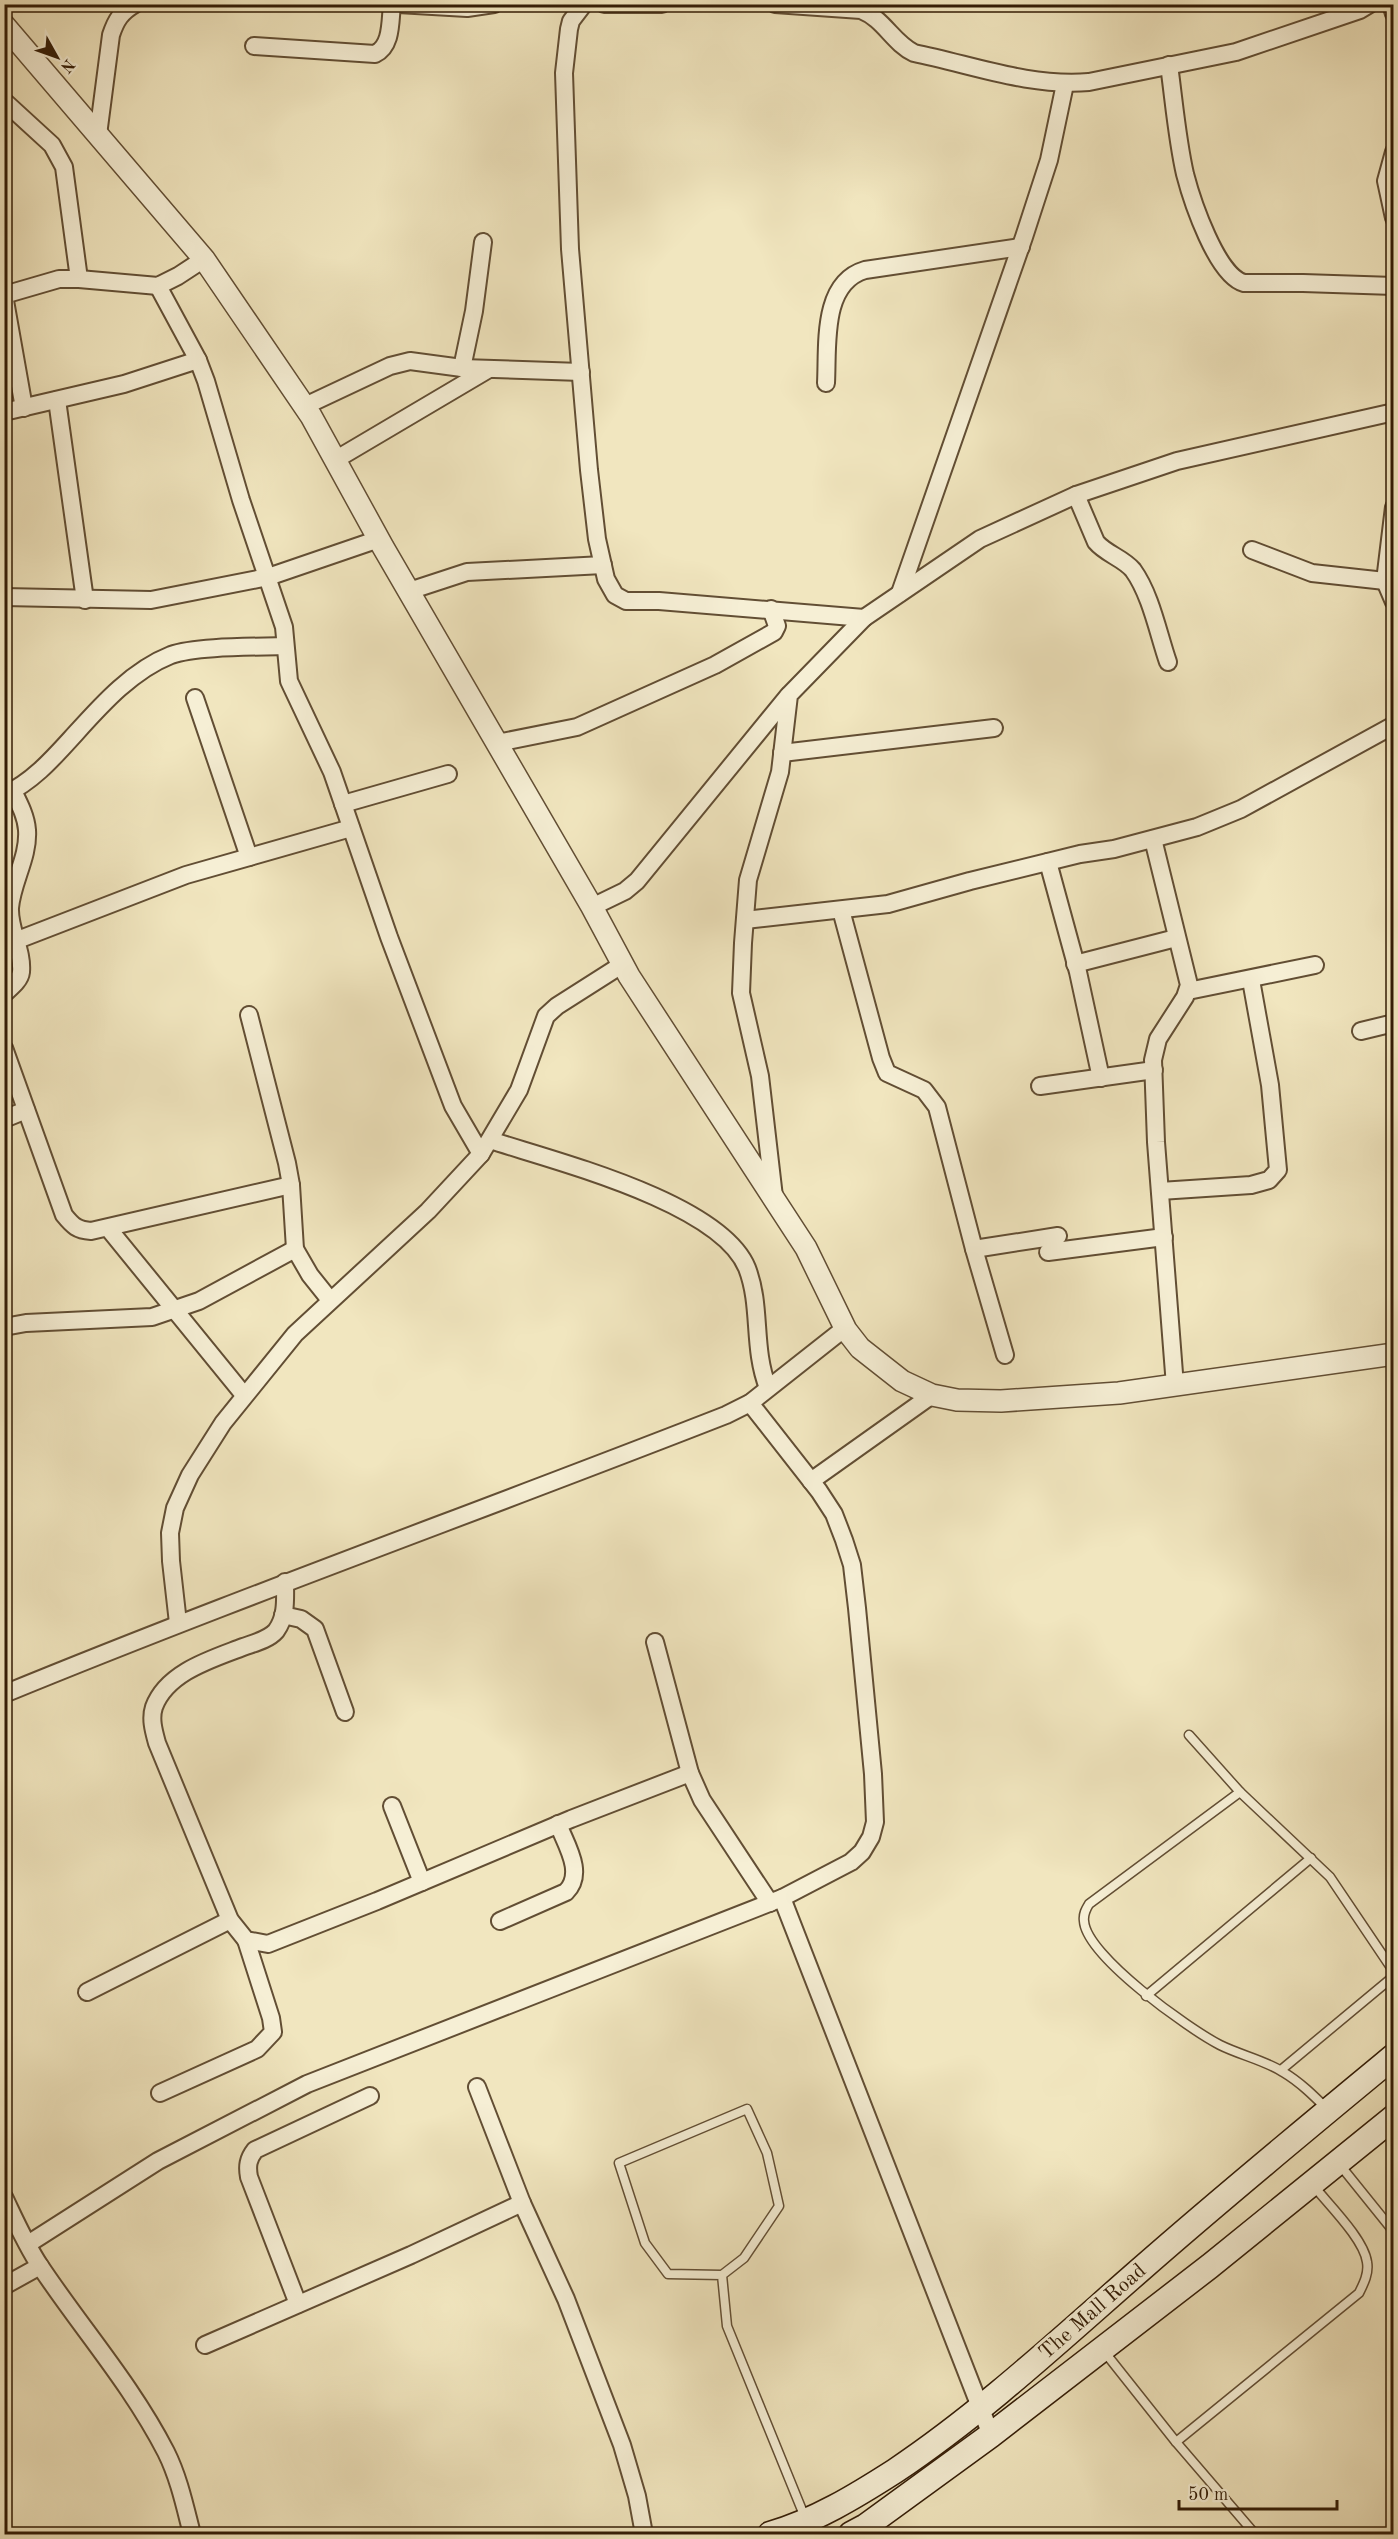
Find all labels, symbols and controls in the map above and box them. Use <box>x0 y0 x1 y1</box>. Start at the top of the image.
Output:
north arrow <box>27 27 87 87</box>
text: N <box>56 56 77 76</box>
street label: The Mall Road <box>1036 2260 1150 2364</box>
scale bar <box>1179 2473 1336 2511</box>
text: 50 m <box>1188 2486 1228 2504</box>

